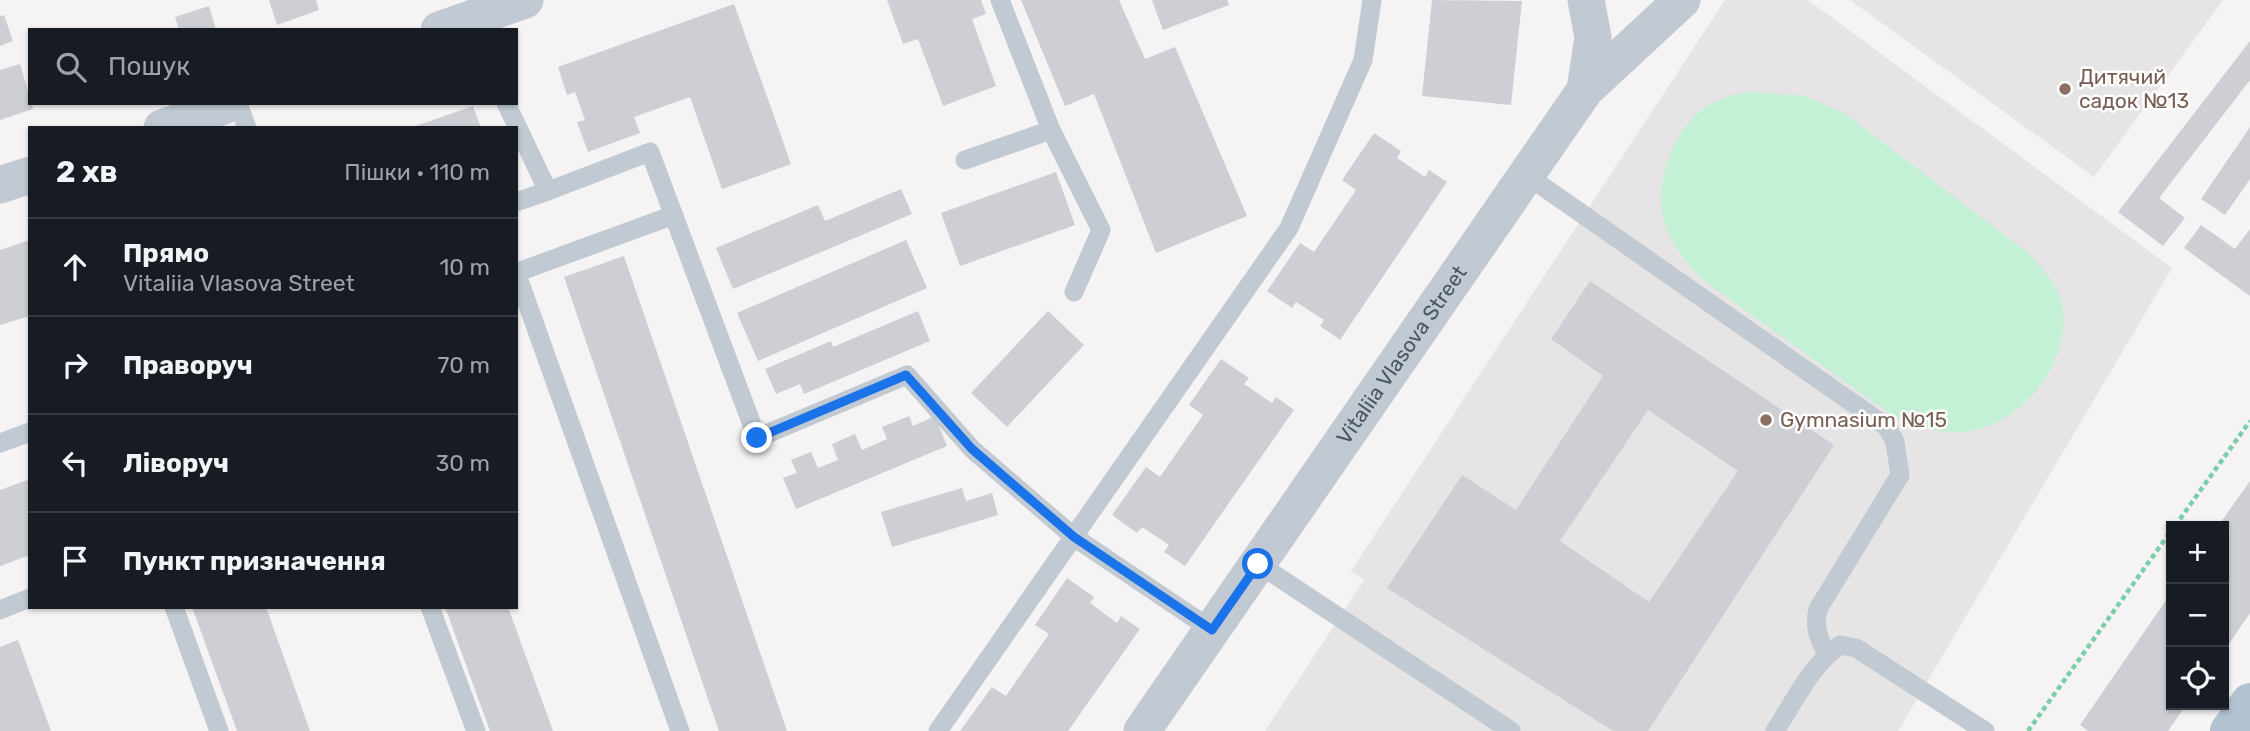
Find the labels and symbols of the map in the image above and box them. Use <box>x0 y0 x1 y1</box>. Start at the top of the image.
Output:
place label: Дитячий садок №13 <box>2079 64 2189 113</box>
marker: Дитячий садок №13 <box>2057 81 2073 97</box>
street label: Vitaliia Vlasova Street <box>1331 261 1472 449</box>
place label: Gymnasium №15 <box>1780 407 1947 432</box>
marker: Gymnasium №15 <box>1758 412 1774 428</box>
route end <box>741 422 772 453</box>
route start <box>1242 548 1273 579</box>

